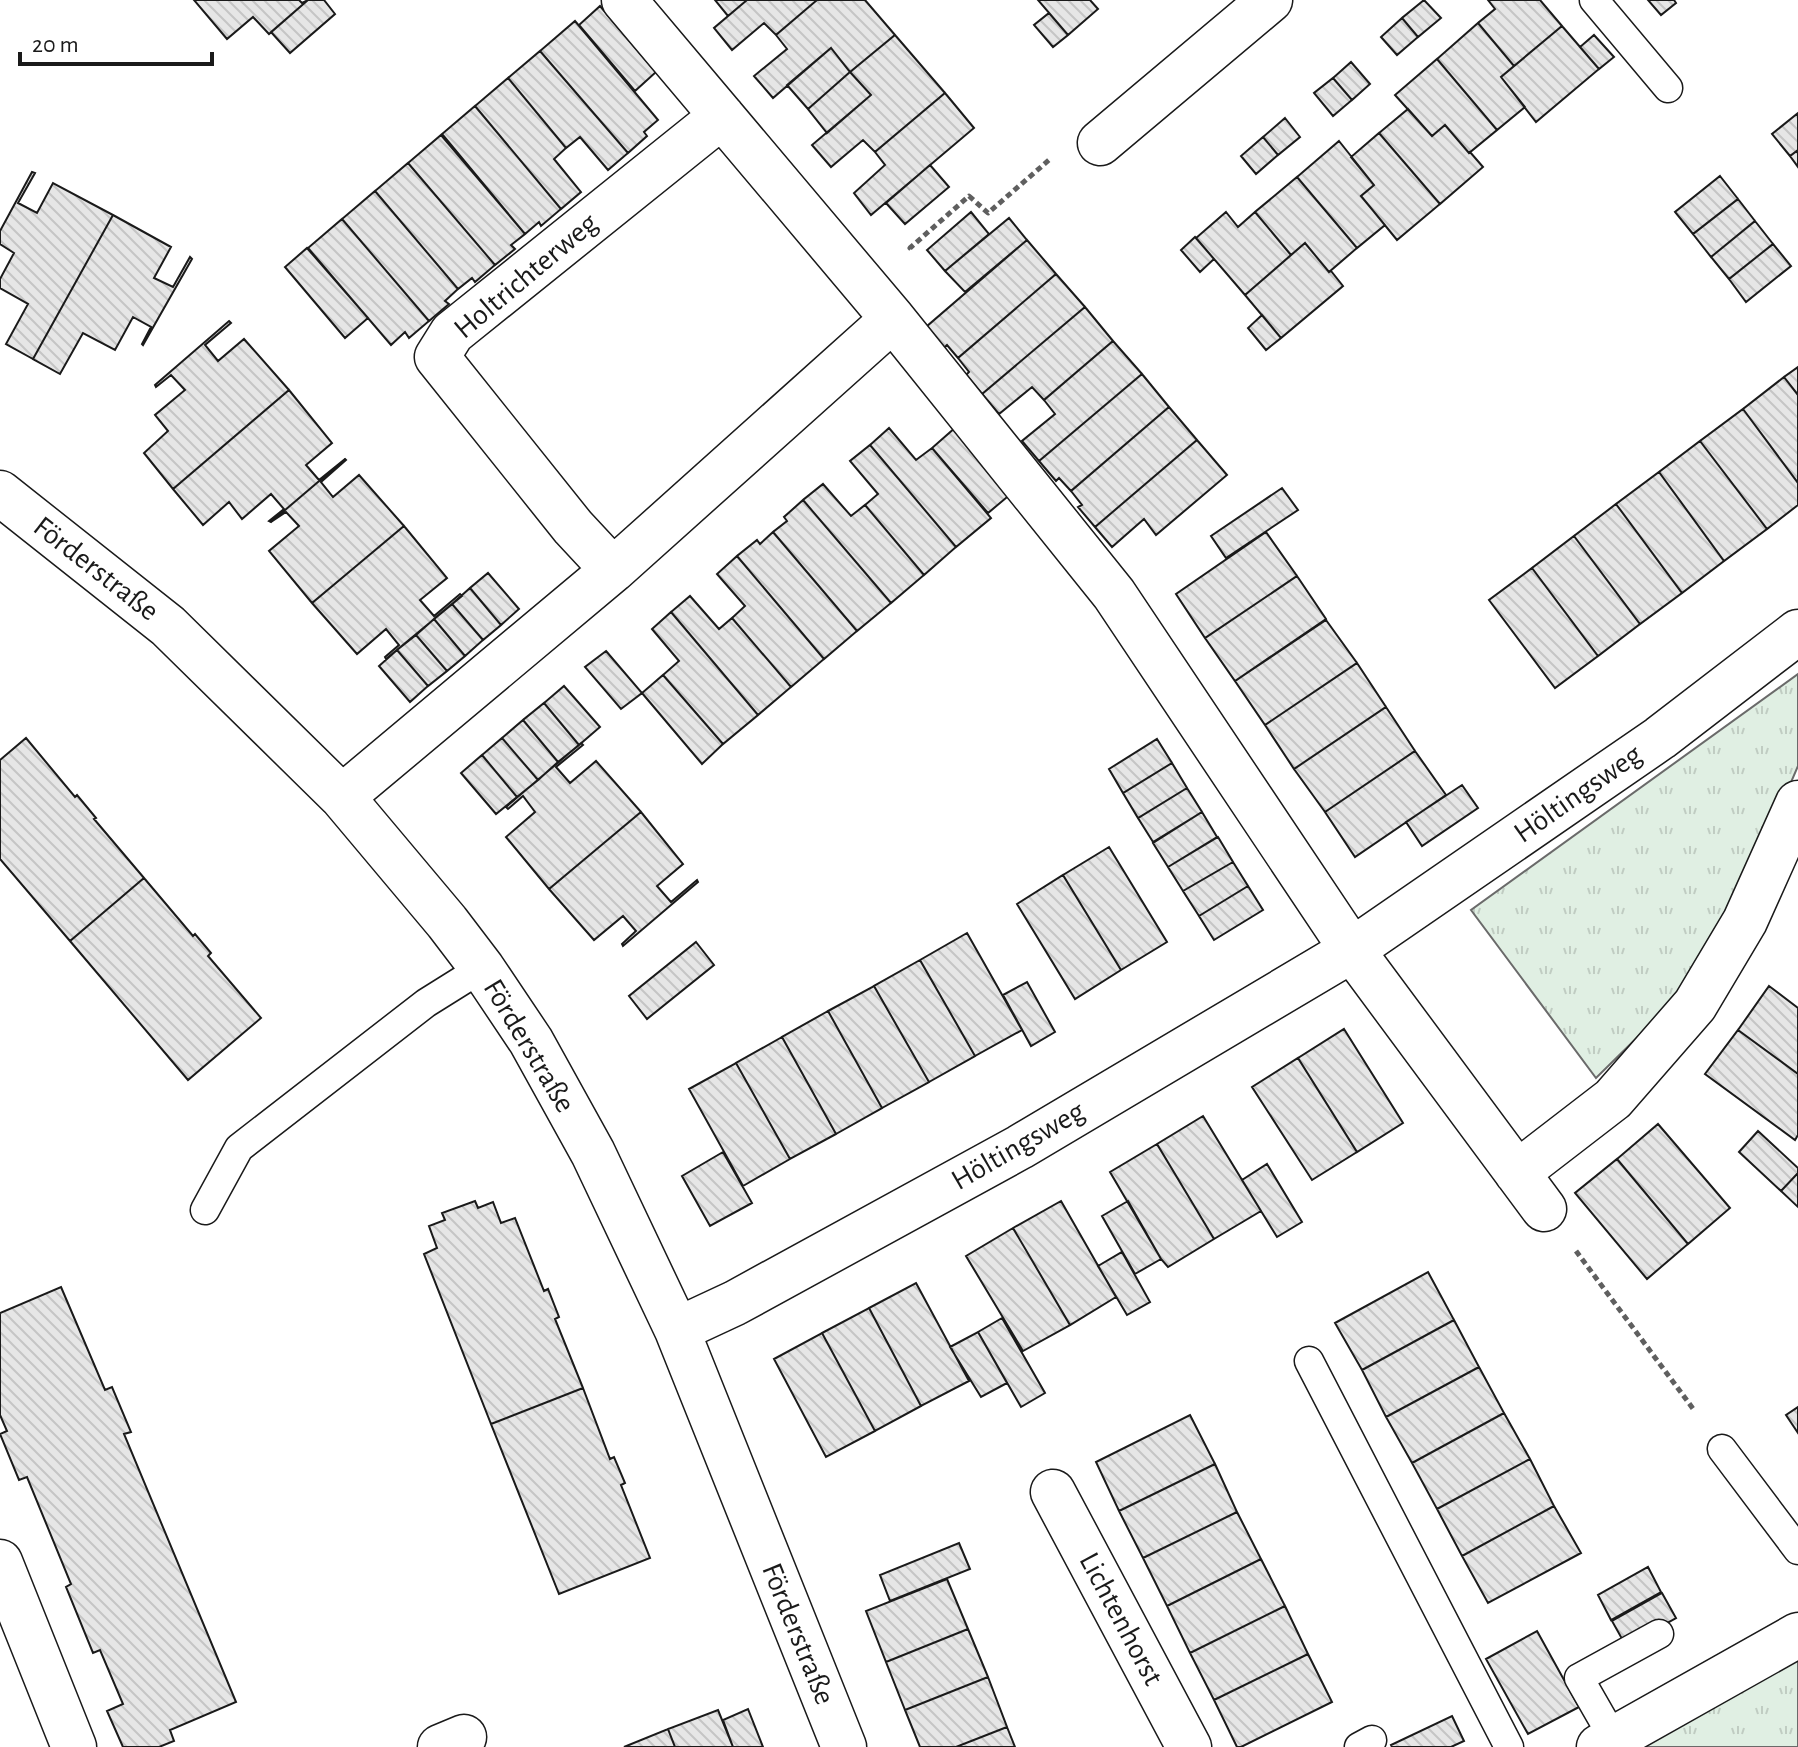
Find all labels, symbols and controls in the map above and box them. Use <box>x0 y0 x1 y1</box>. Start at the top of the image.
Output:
scale bar <box>20 16 212 66</box>
text: 20 m <box>32 33 79 57</box>
street label: Holtrichterweg <box>449 207 604 344</box>
street label: Förderstraße <box>28 511 164 627</box>
street label: Höltingsweg <box>1509 739 1648 849</box>
street label: Förderstraße <box>478 974 580 1118</box>
street label: Höltingsweg <box>946 1096 1090 1196</box>
street label: Lichtenhorst <box>1074 1548 1169 1691</box>
street label: Förderstraße <box>756 1559 840 1709</box>

